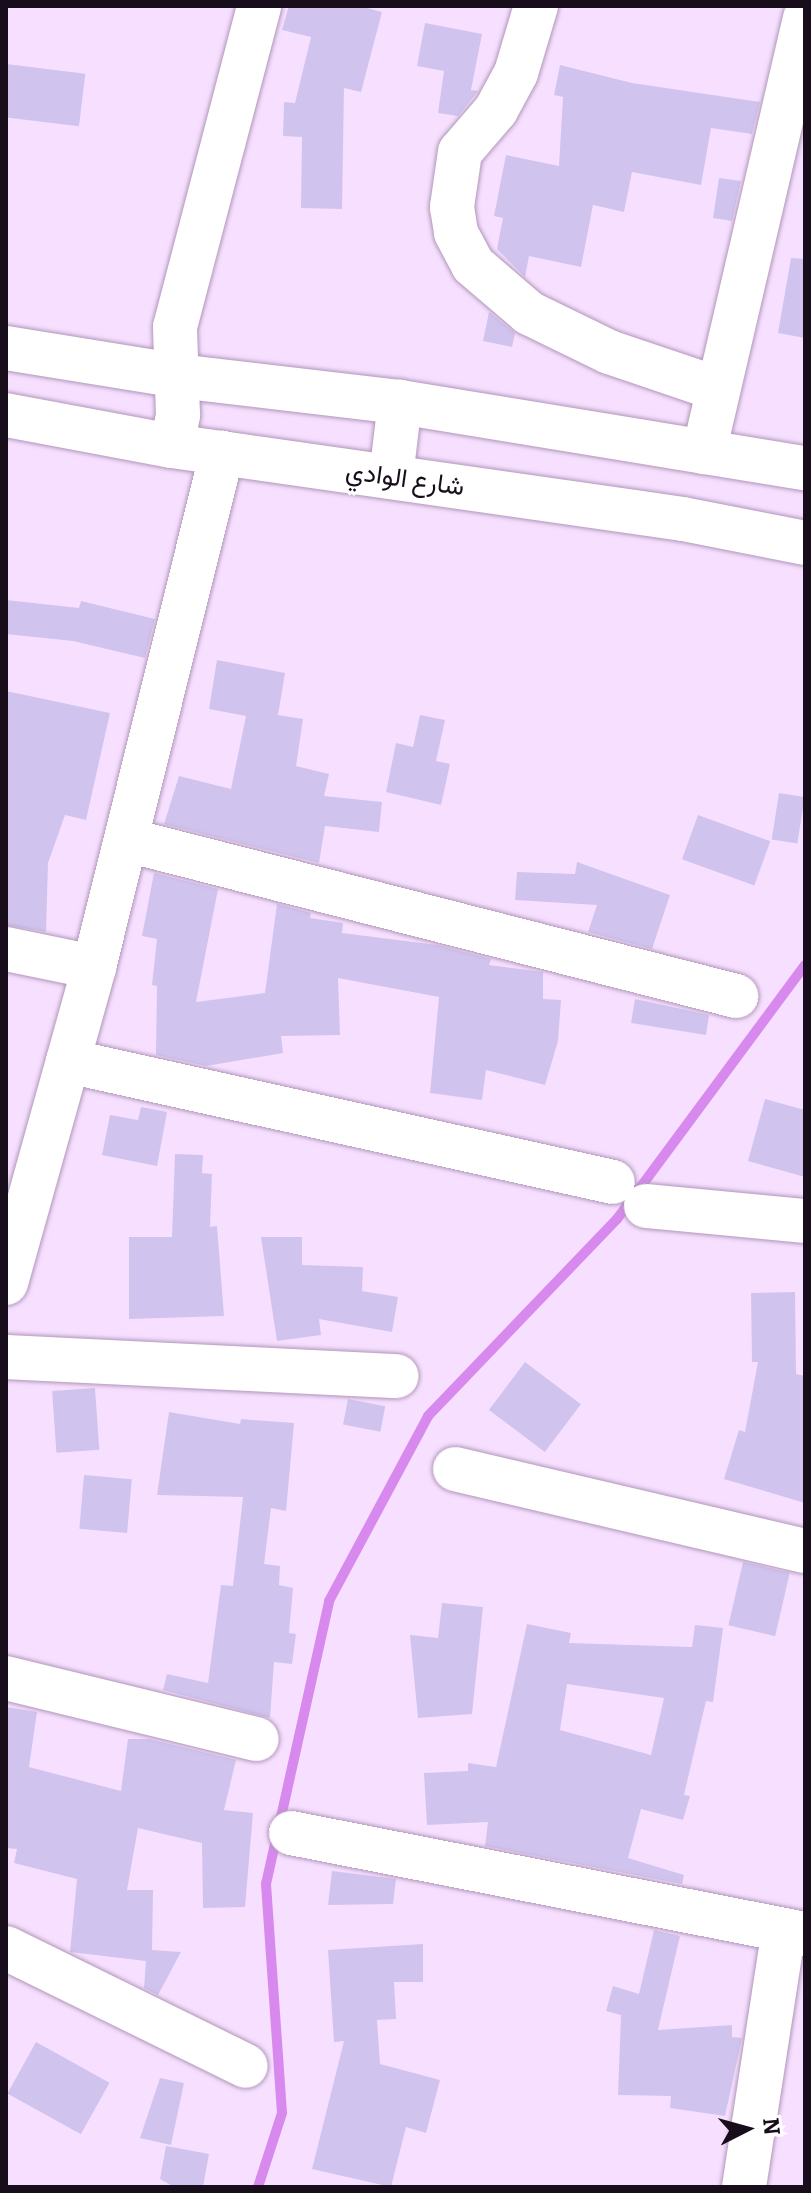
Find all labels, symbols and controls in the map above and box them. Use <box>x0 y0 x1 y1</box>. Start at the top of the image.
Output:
street label: شارع الوادي <box>344 455 466 503</box>
north arrow <box>707 2089 787 2169</box>
text: N <box>757 2117 786 2136</box>

